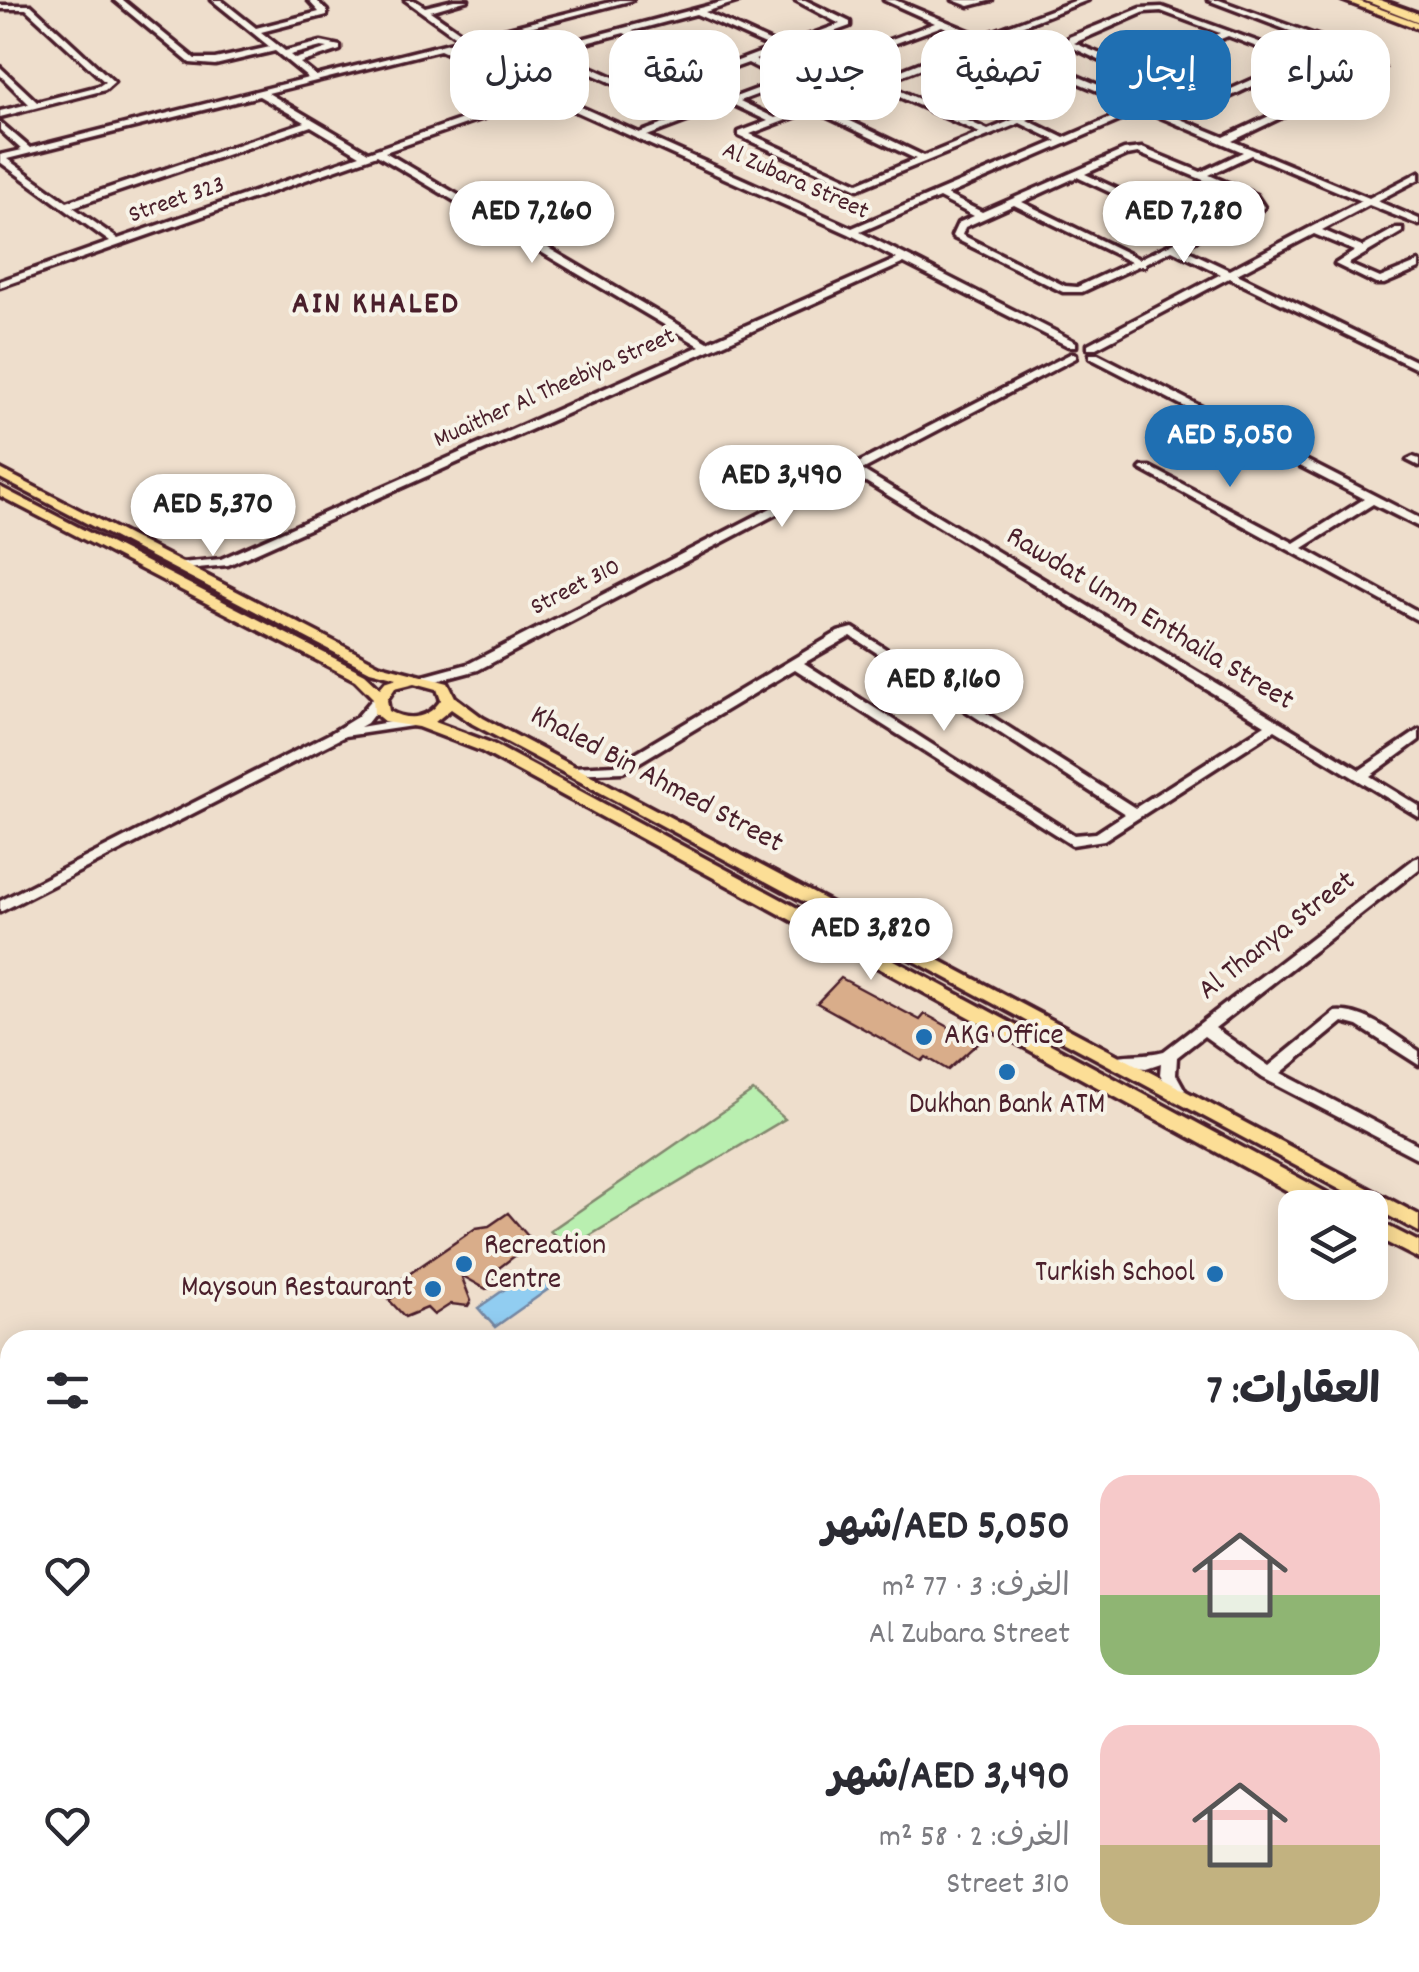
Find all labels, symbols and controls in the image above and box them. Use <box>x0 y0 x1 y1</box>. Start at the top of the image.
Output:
chip: منزل <box>450 30 589 120</box>
chip: شقة <box>609 30 740 120</box>
chip: جديد <box>760 30 901 120</box>
chip: تصفية <box>921 30 1076 120</box>
chip: إيجار <box>1096 30 1231 120</box>
chip: شراء <box>1251 30 1390 120</box>
street label: Al Zubara Street <box>716 134 874 230</box>
street label: Street 323 <box>124 168 230 234</box>
pin: AED 7,260 <box>418 181 646 266</box>
pin: AED 7,280 <box>1070 181 1298 266</box>
text: AED 7,260 <box>471 190 593 236</box>
text: AED 7,280 <box>1125 190 1243 236</box>
district label: AIN KHALED <box>292 283 460 329</box>
street label: Muaither Al Theebiya Street <box>429 319 681 459</box>
pin: AED 5,050 <box>1116 405 1344 490</box>
text: AED 5,050 <box>1167 414 1293 460</box>
pin: AED 3,490 <box>668 445 896 530</box>
text: AED 3,490 <box>721 454 843 500</box>
pin: AED 5,370 <box>99 474 327 559</box>
text: AED 5,370 <box>153 483 273 529</box>
street label: Rawdat Umm Enthaila Street <box>997 517 1301 723</box>
street label: Street 310 <box>525 550 627 626</box>
pin: AED 8,160 <box>830 649 1058 734</box>
text: AED 8,160 <box>887 658 1001 704</box>
street label: Khaled Bin Ahmed Street <box>522 696 790 866</box>
street label: Al Thanya Street <box>1190 862 1366 1012</box>
pin: AED 3,820 <box>757 898 985 983</box>
text: AED 3,820 <box>811 907 931 953</box>
place label: AKG Office <box>944 1016 1064 1059</box>
marker: AKG Office <box>913 1026 935 1048</box>
marker: Dukhan Bank ATM <box>996 1061 1018 1083</box>
place label: Dukhan Bank ATM <box>909 1085 1105 1128</box>
map controls <box>1278 1190 1388 1300</box>
button: layers <box>1278 1190 1388 1300</box>
place label: Recreation Centre <box>484 1226 606 1303</box>
marker: Recreation Centre <box>453 1253 475 1275</box>
place label: Turkish School <box>1035 1253 1195 1296</box>
marker: Turkish School <box>1204 1263 1226 1285</box>
place label: Maysoun Restaurant <box>181 1268 413 1311</box>
marker: Maysoun Restaurant <box>422 1278 444 1300</box>
icon: filters <box>40 1363 95 1418</box>
text: العقارات: 7 <box>1207 1364 1380 1424</box>
text: AED 5,050/شهر <box>822 1499 1070 1559</box>
icon: home <box>1180 1515 1300 1635</box>
icon: heart <box>40 1548 95 1603</box>
text: الغرف: 3 · 77 m² <box>882 1566 1070 1612</box>
text: Al Zubara Street <box>869 1613 1070 1659</box>
text: AED 3,490/شهر <box>829 1749 1070 1809</box>
icon: home <box>1180 1765 1300 1885</box>
icon: heart <box>40 1798 95 1853</box>
text: الغرف: 2 · 58 m² <box>879 1816 1070 1862</box>
text: Street 310 <box>946 1863 1070 1909</box>

